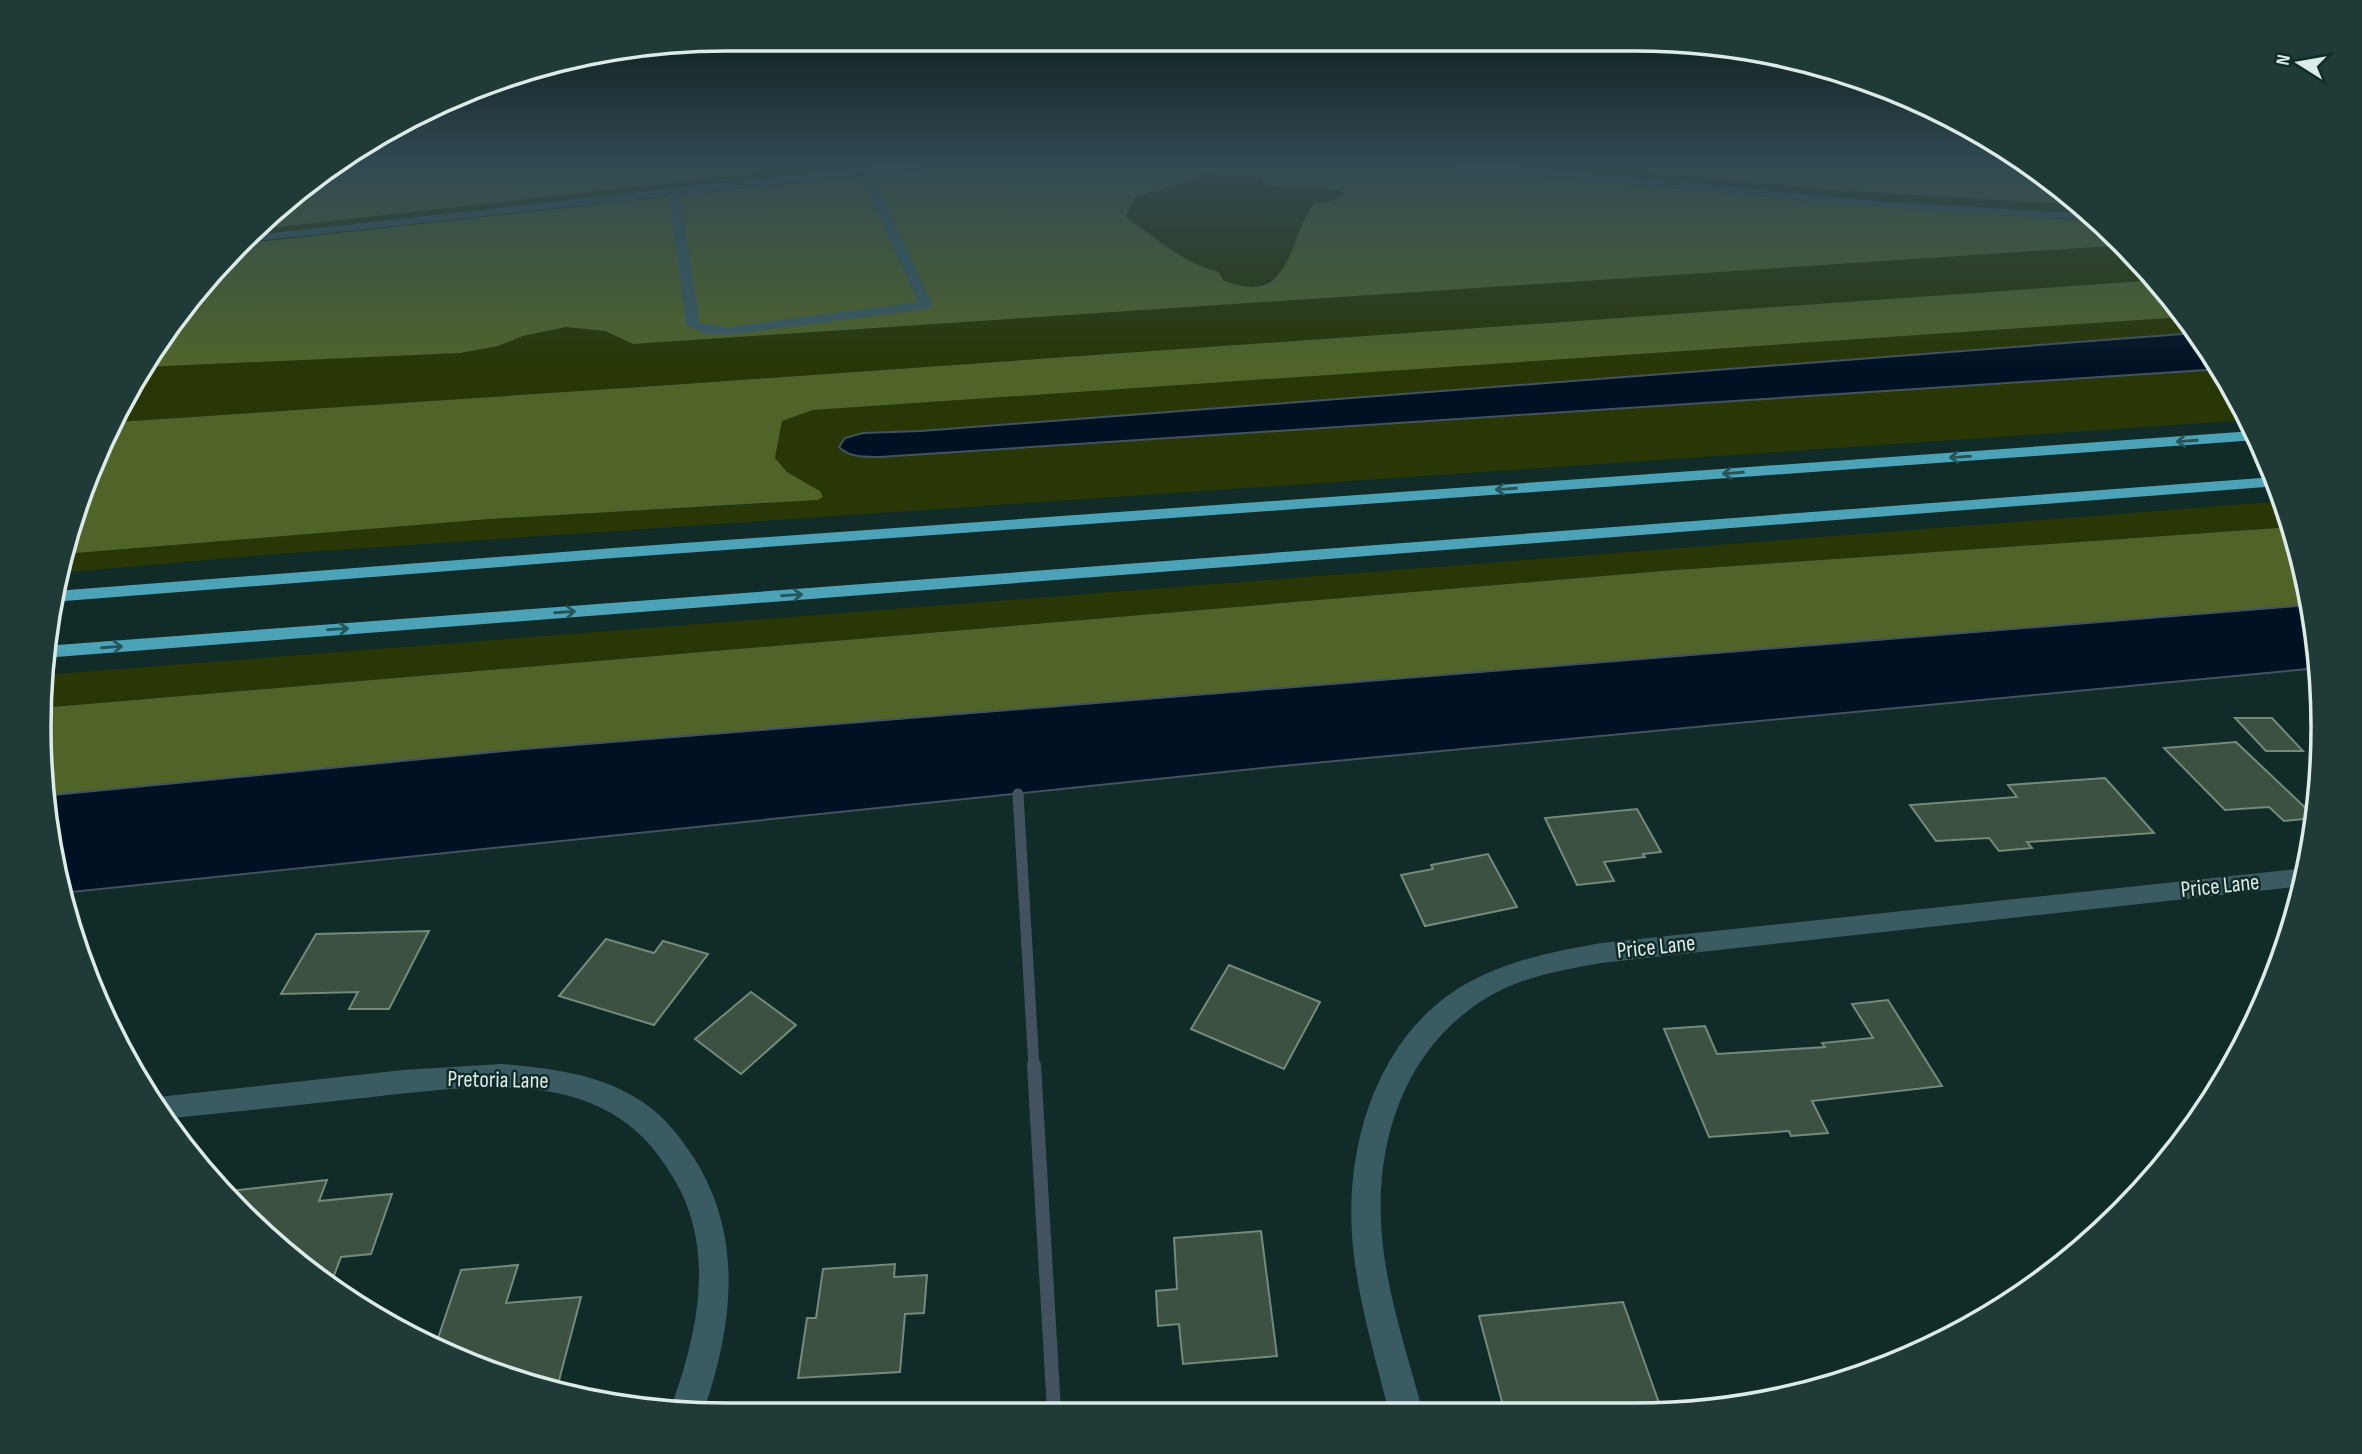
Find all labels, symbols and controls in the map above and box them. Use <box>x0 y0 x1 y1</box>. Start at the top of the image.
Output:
north arrow <box>2264 28 2334 98</box>
text: N <box>2272 53 2296 67</box>
one-way arrow <box>2176 434 2199 447</box>
one-way arrow <box>1949 451 1972 464</box>
one-way arrow <box>1723 467 1745 480</box>
one-way arrow <box>1496 483 1518 496</box>
one-way arrow <box>780 588 803 601</box>
one-way arrow <box>553 605 576 618</box>
one-way arrow <box>327 622 349 635</box>
one-way arrow <box>100 640 122 653</box>
street label: Price Lane <box>2179 868 2261 904</box>
street label: Price Lane <box>1615 929 1697 965</box>
street label: Pretoria Lane <box>447 1065 549 1095</box>

